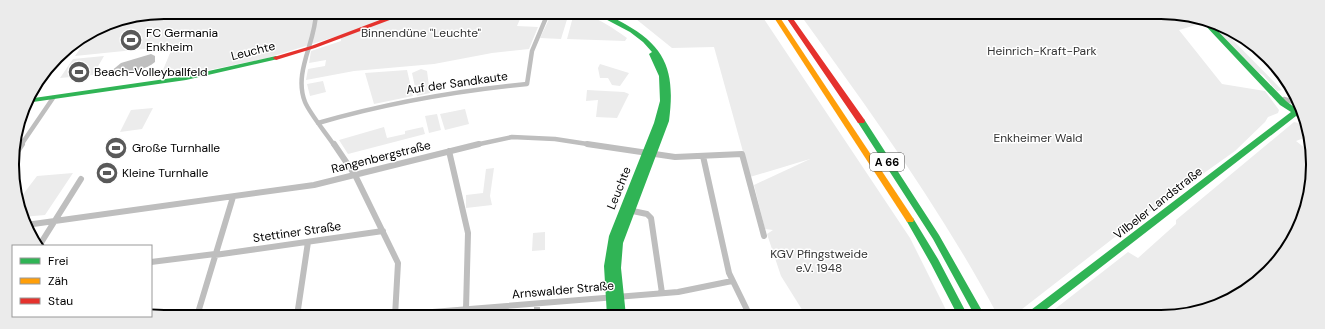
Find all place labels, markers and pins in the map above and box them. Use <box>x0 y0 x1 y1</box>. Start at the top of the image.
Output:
place label: FC Germania Enkheim <box>146 25 218 55</box>
sports icon: FC Germania Enkheim <box>118 27 144 53</box>
sports icon: Beach-Volleyballfeld <box>66 59 92 85</box>
place label: Beach-Volleyballfeld <box>94 64 208 80</box>
sports icon: Große Turnhalle <box>103 135 129 161</box>
place label: Große Turnhalle <box>132 140 220 156</box>
sports icon: Kleine Turnhalle <box>94 160 120 186</box>
place label: Kleine Turnhalle <box>122 165 208 181</box>

